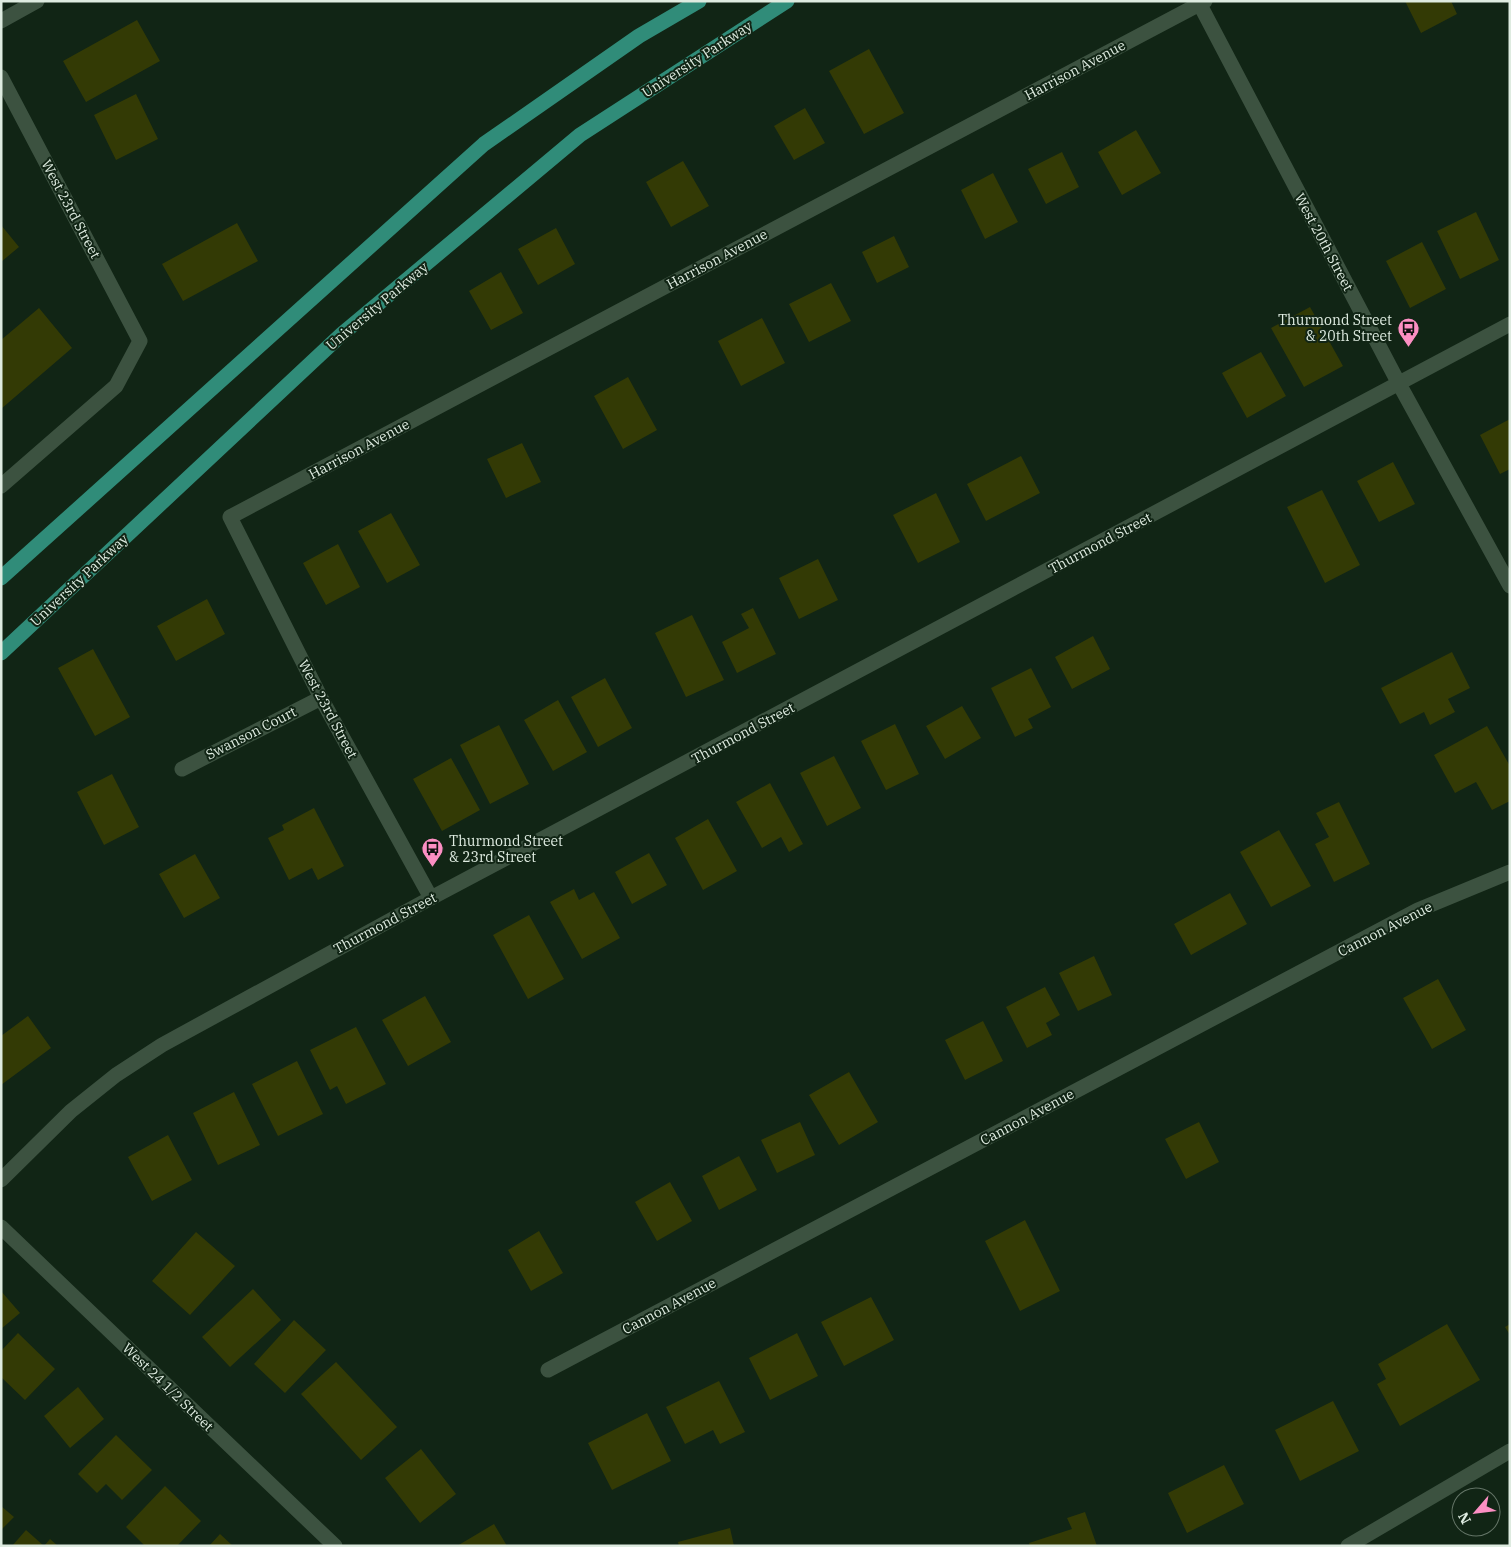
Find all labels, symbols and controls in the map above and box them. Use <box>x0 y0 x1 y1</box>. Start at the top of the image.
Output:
street label: University Parkway <box>638 16 756 101</box>
street label: Harrison Avenue <box>1022 36 1128 104</box>
street label: West 23rd Street <box>37 156 105 262</box>
street label: West 20th Street <box>1291 190 1357 294</box>
street label: Harrison Avenue <box>664 225 770 293</box>
street label: University Parkway <box>322 258 432 354</box>
place label: Thurmond Street & 20th Street <box>1278 311 1392 345</box>
bus stop icon: Thurmond Street & 20th Street <box>1396 316 1420 347</box>
street label: Harrison Avenue <box>306 415 412 483</box>
street label: Thurmond Street <box>1045 508 1155 578</box>
street label: University Parkway <box>26 529 132 630</box>
street label: West 23rd Street <box>294 656 362 762</box>
street label: Thurmond Street <box>688 698 798 768</box>
street label: Swanson Court <box>203 702 299 764</box>
place label: Thurmond Street & 23rd Street <box>449 832 563 866</box>
bus stop icon: Thurmond Street & 23rd Street <box>421 837 445 868</box>
street label: Thurmond Street <box>330 888 440 958</box>
street label: Cannon Avenue <box>1335 897 1435 961</box>
street label: Cannon Avenue <box>977 1085 1077 1149</box>
street label: Cannon Avenue <box>619 1274 719 1338</box>
street label: West 24 1/2 Street <box>119 1339 217 1435</box>
north arrow <box>1451 1487 1501 1537</box>
text: N <box>1454 1509 1475 1527</box>

